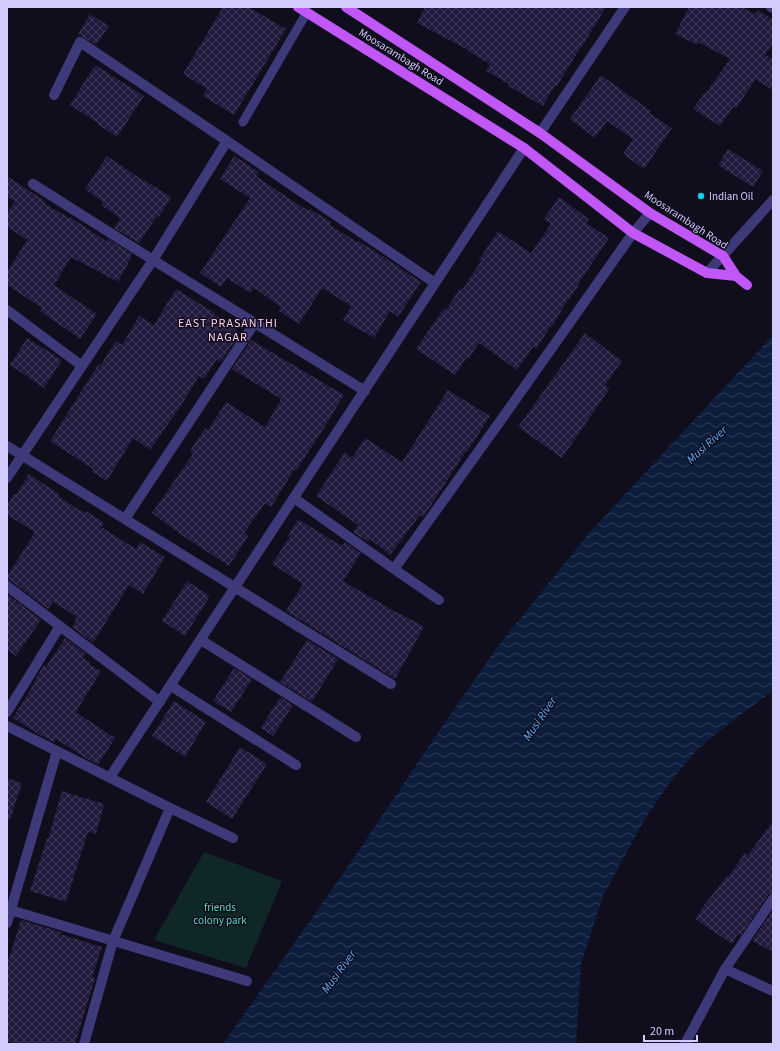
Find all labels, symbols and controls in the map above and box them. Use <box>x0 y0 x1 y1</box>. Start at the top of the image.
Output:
street label: Moosarambagh Road <box>356 25 446 89</box>
street label: Moosarambagh Road <box>641 187 731 253</box>
place label: Indian Oil <box>709 189 753 204</box>
marker: Indian Oil <box>696 191 706 201</box>
district label: EAST PRASANTHI NAGAR <box>178 315 278 346</box>
water label: Musi River <box>683 422 732 468</box>
water label: Musi River <box>519 693 561 744</box>
park label: friends colony park <box>193 900 247 928</box>
water label: Musi River <box>318 946 361 997</box>
scale bar <box>644 1017 697 1043</box>
text: 20 m <box>650 1023 674 1040</box>

